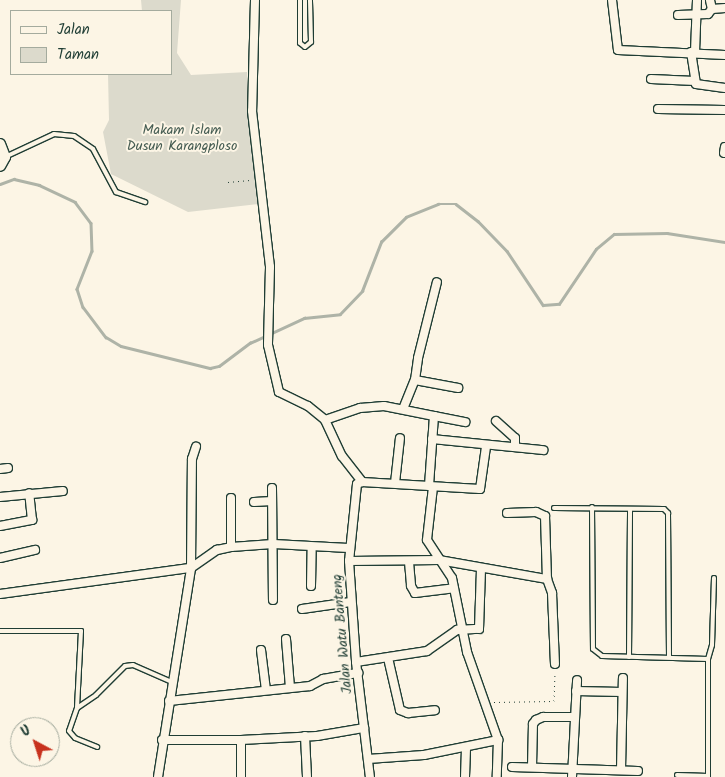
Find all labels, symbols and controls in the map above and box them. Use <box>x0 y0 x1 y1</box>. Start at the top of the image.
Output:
legend <box>10 10 172 75</box>
text: Jalan <box>57 18 90 42</box>
text: Taman <box>57 43 99 67</box>
park label: Makam Islam Dusun Karangploso <box>127 122 237 154</box>
street label: Jalan Watu Banteng <box>328 573 356 695</box>
north arrow <box>10 717 60 767</box>
text: U <box>16 720 36 742</box>

